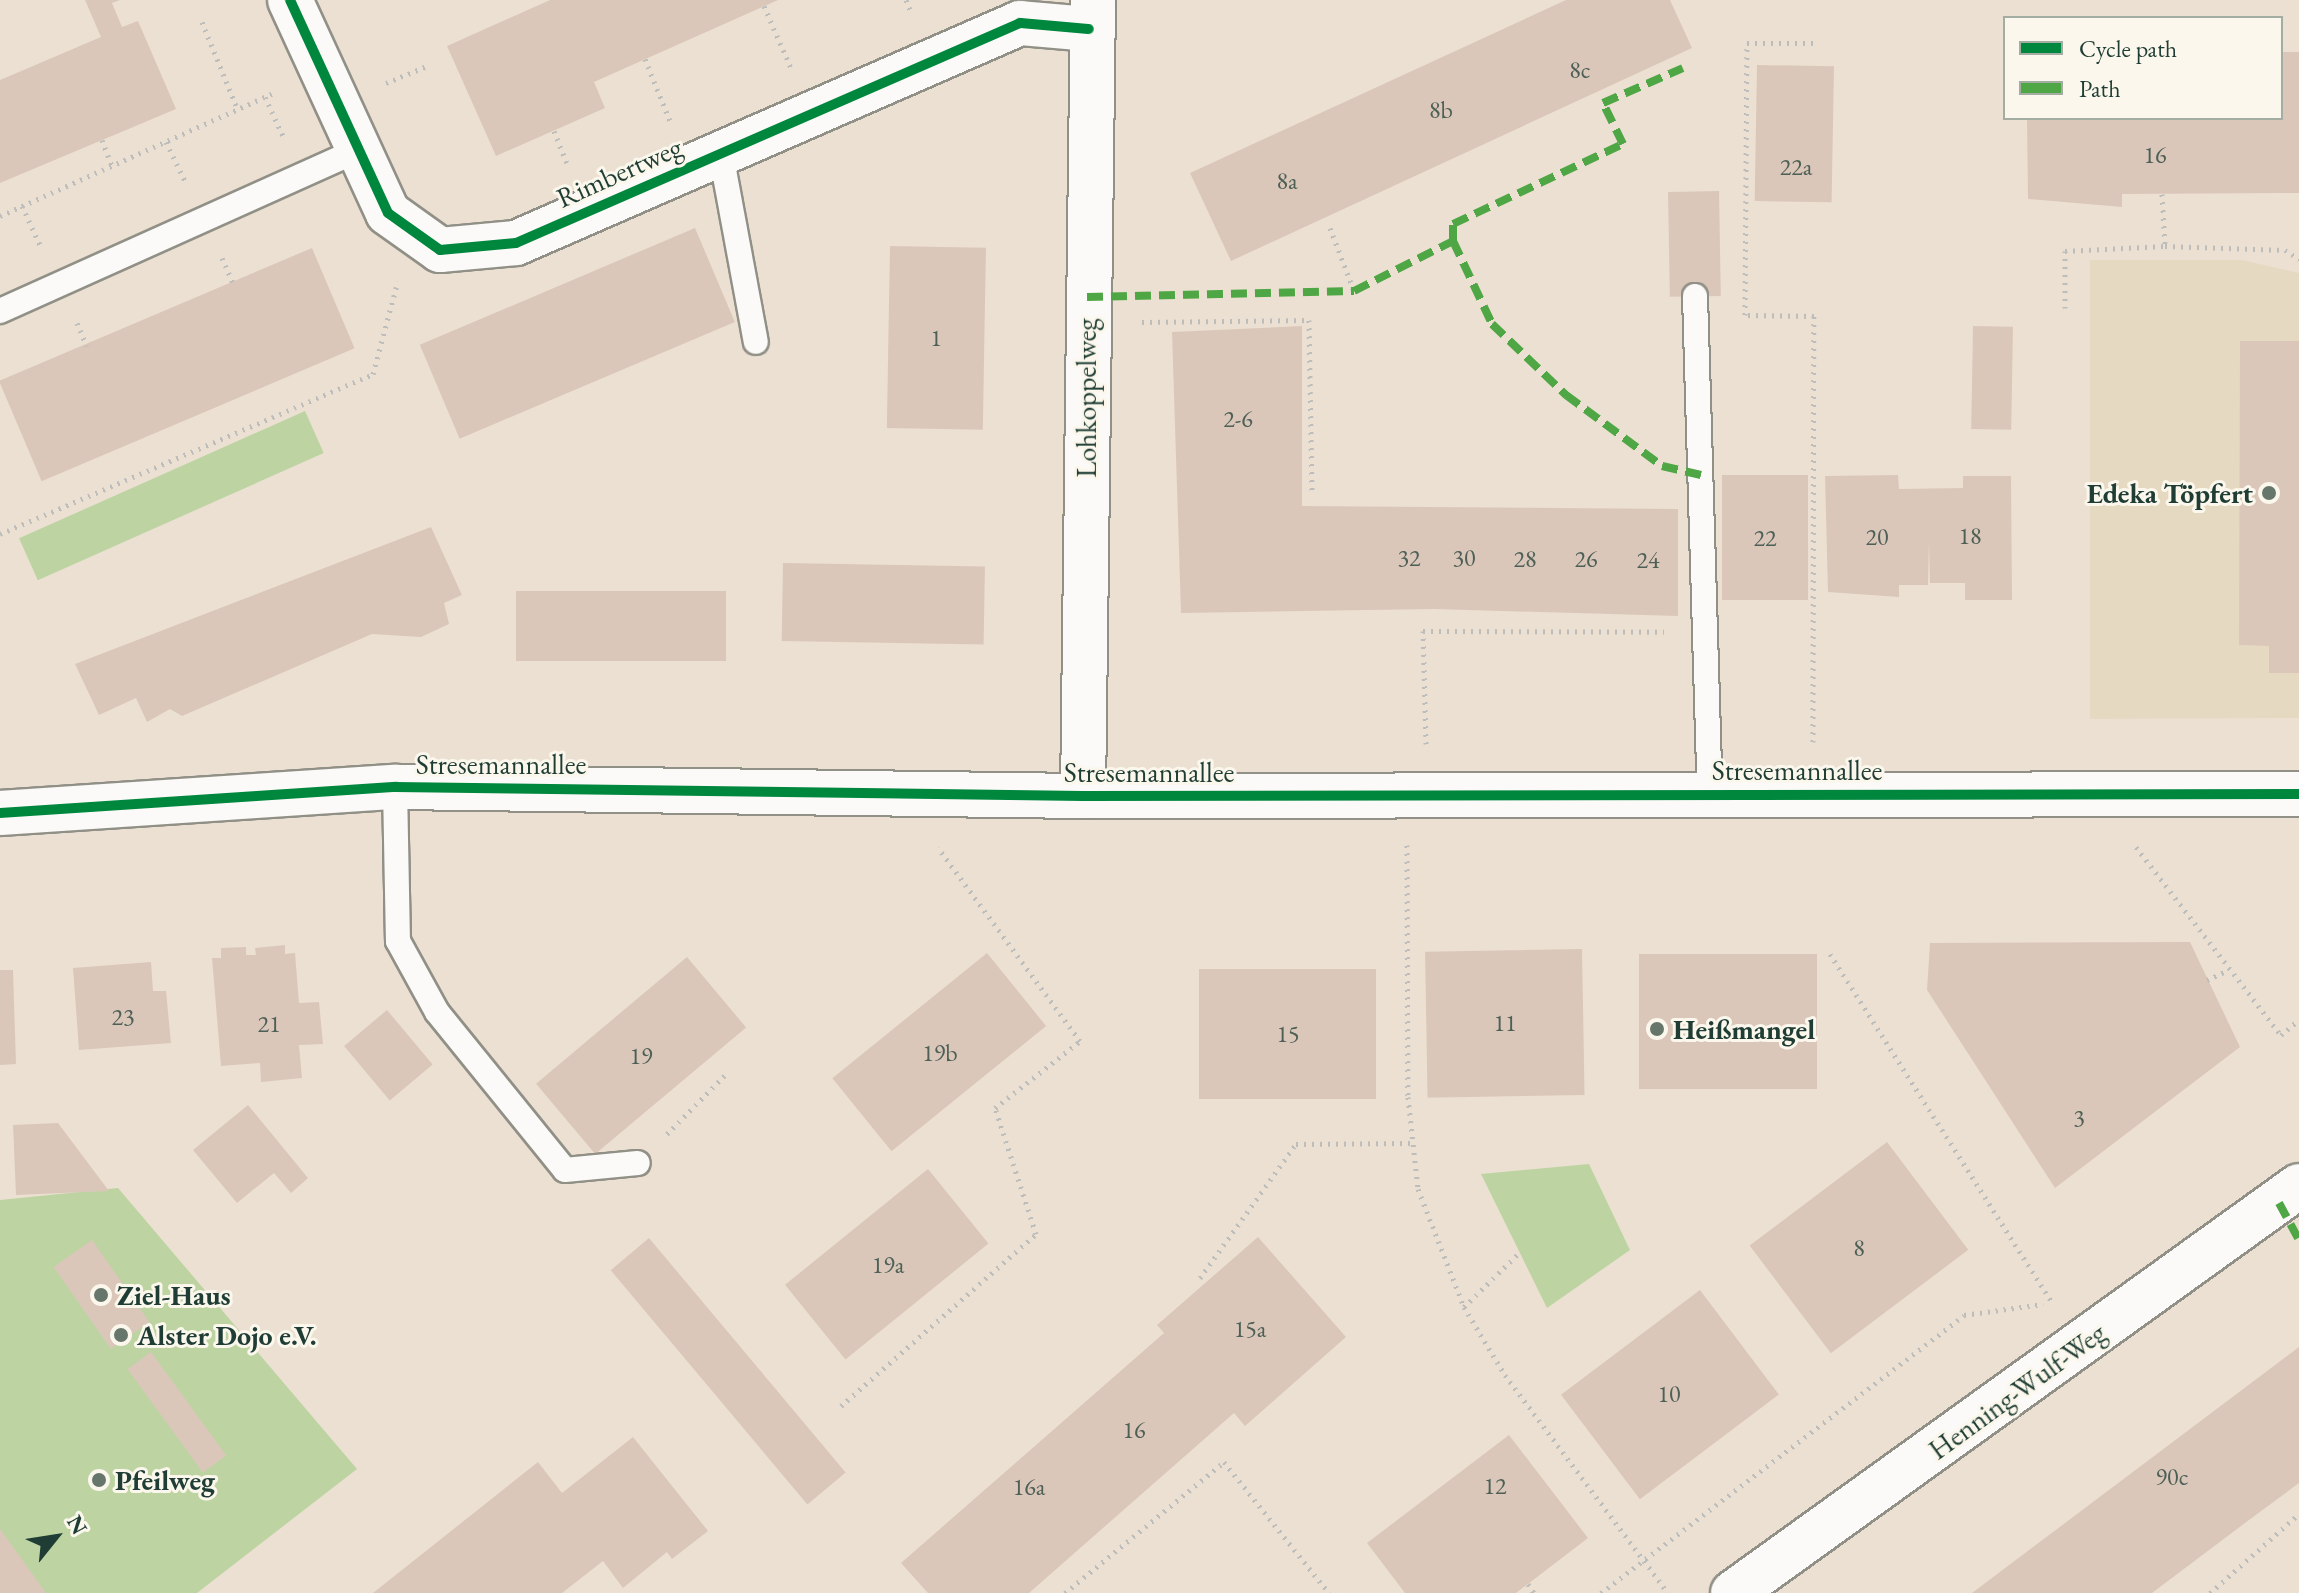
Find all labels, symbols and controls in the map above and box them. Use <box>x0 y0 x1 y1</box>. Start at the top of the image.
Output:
legend <box>2003 16 2283 120</box>
text: Cycle path <box>2079 33 2177 64</box>
house number: 8c <box>1569 56 1591 84</box>
text: Path <box>2079 73 2121 104</box>
house number: 8b <box>1429 96 1453 124</box>
street label: Rimbertweg <box>551 129 687 215</box>
house number: 16 <box>2143 141 2167 169</box>
house number: 22a <box>1780 153 1812 181</box>
house number: 8a <box>1276 167 1298 195</box>
street label: Lohkoppelweg <box>1069 318 1103 478</box>
house number: 1 <box>930 324 942 352</box>
house number: 2-6 <box>1223 405 1253 433</box>
place label: Edeka Töpfert <box>2087 476 2253 510</box>
marker: Edeka Töpfert <box>2260 484 2278 502</box>
house number: 18 <box>1958 522 1982 550</box>
house number: 20 <box>1865 523 1889 551</box>
house number: 22 <box>1753 524 1777 552</box>
house number: 32 <box>1397 544 1421 572</box>
house number: 30 <box>1452 544 1476 572</box>
house number: 28 <box>1513 545 1537 573</box>
house number: 26 <box>1574 545 1598 573</box>
house number: 24 <box>1636 546 1660 574</box>
street label: Stresemannallee <box>416 747 586 781</box>
street label: Stresemannallee <box>1712 753 1882 787</box>
street label: Stresemannallee <box>1064 755 1234 789</box>
house number: 23 <box>111 1003 135 1031</box>
house number: 11 <box>1493 1009 1517 1037</box>
house number: 21 <box>257 1010 281 1038</box>
place label: Heißmangel <box>1673 1012 1815 1046</box>
house number: 15 <box>1276 1020 1300 1048</box>
marker: Heißmangel <box>1648 1020 1666 1038</box>
house number: 19b <box>922 1039 958 1067</box>
house number: 19 <box>629 1042 653 1070</box>
house number: 3 <box>2073 1104 2085 1132</box>
house number: 8 <box>1853 1234 1865 1262</box>
house number: 19a <box>872 1251 904 1279</box>
place label: Ziel-Haus <box>117 1278 231 1312</box>
marker: Ziel-Haus <box>92 1286 110 1304</box>
house number: 15a <box>1234 1315 1266 1343</box>
street label: Henning-Wulf-Weg <box>1922 1316 2112 1466</box>
place label: Alster Dojo e.V. <box>137 1318 317 1352</box>
marker: Alster Dojo e.V. <box>112 1326 130 1344</box>
house number: 10 <box>1657 1380 1681 1408</box>
house number: 16 <box>1122 1416 1146 1444</box>
place label: Pfeilweg <box>115 1463 215 1497</box>
house number: 90c <box>2156 1463 2188 1491</box>
marker: Pfeilweg <box>90 1471 108 1489</box>
house number: 12 <box>1483 1472 1507 1500</box>
house number: 16a <box>1013 1473 1045 1501</box>
north arrow <box>16 1497 96 1577</box>
text: N <box>60 1510 94 1540</box>

